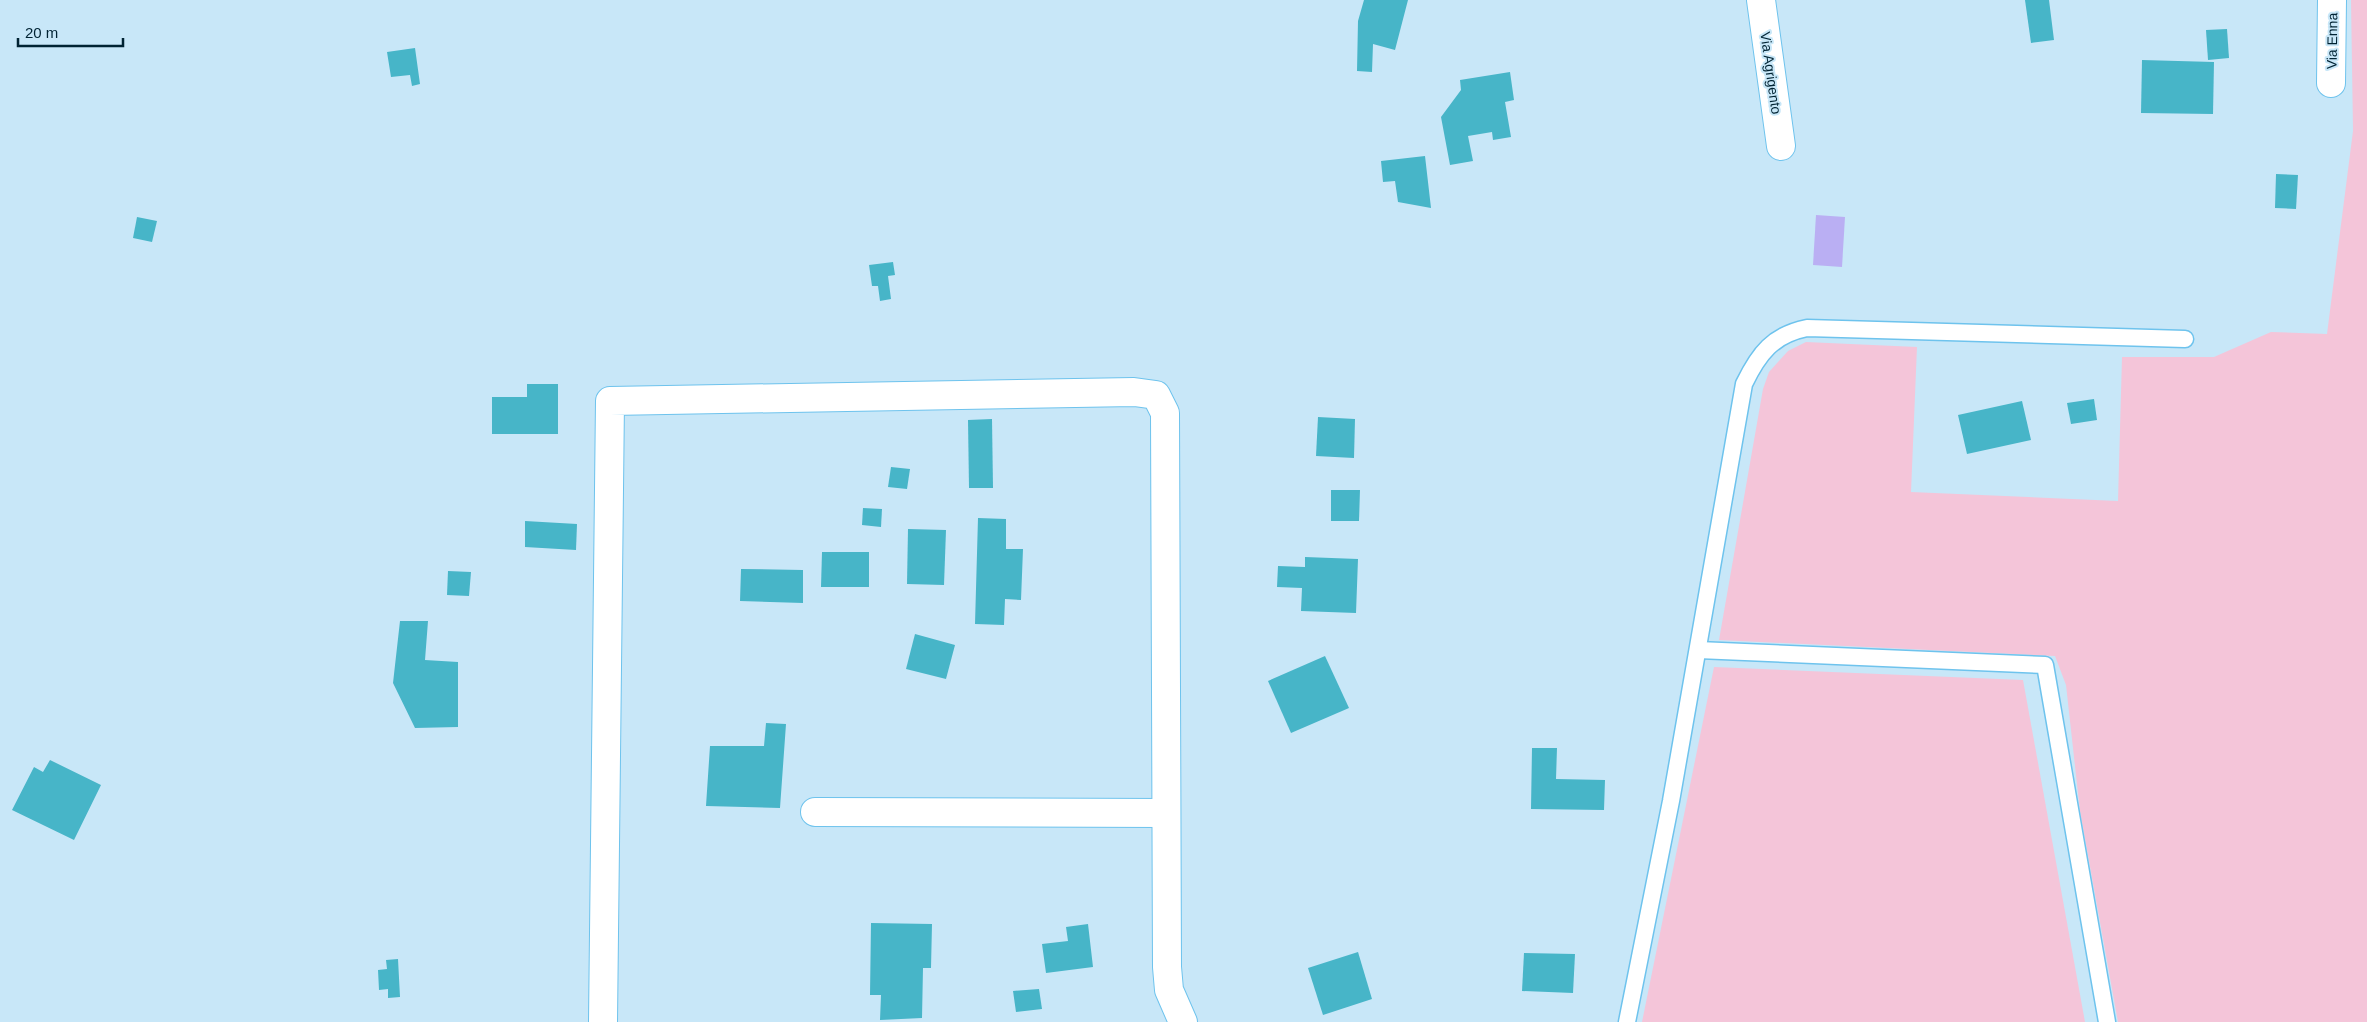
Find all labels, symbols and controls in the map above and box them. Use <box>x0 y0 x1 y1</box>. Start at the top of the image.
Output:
street label: Via Enna <box>2324 12 2340 69</box>
scale bar <box>18 15 122 47</box>
text: 20 m <box>25 24 58 41</box>
street label: Via Agrigento <box>1757 31 1785 115</box>

